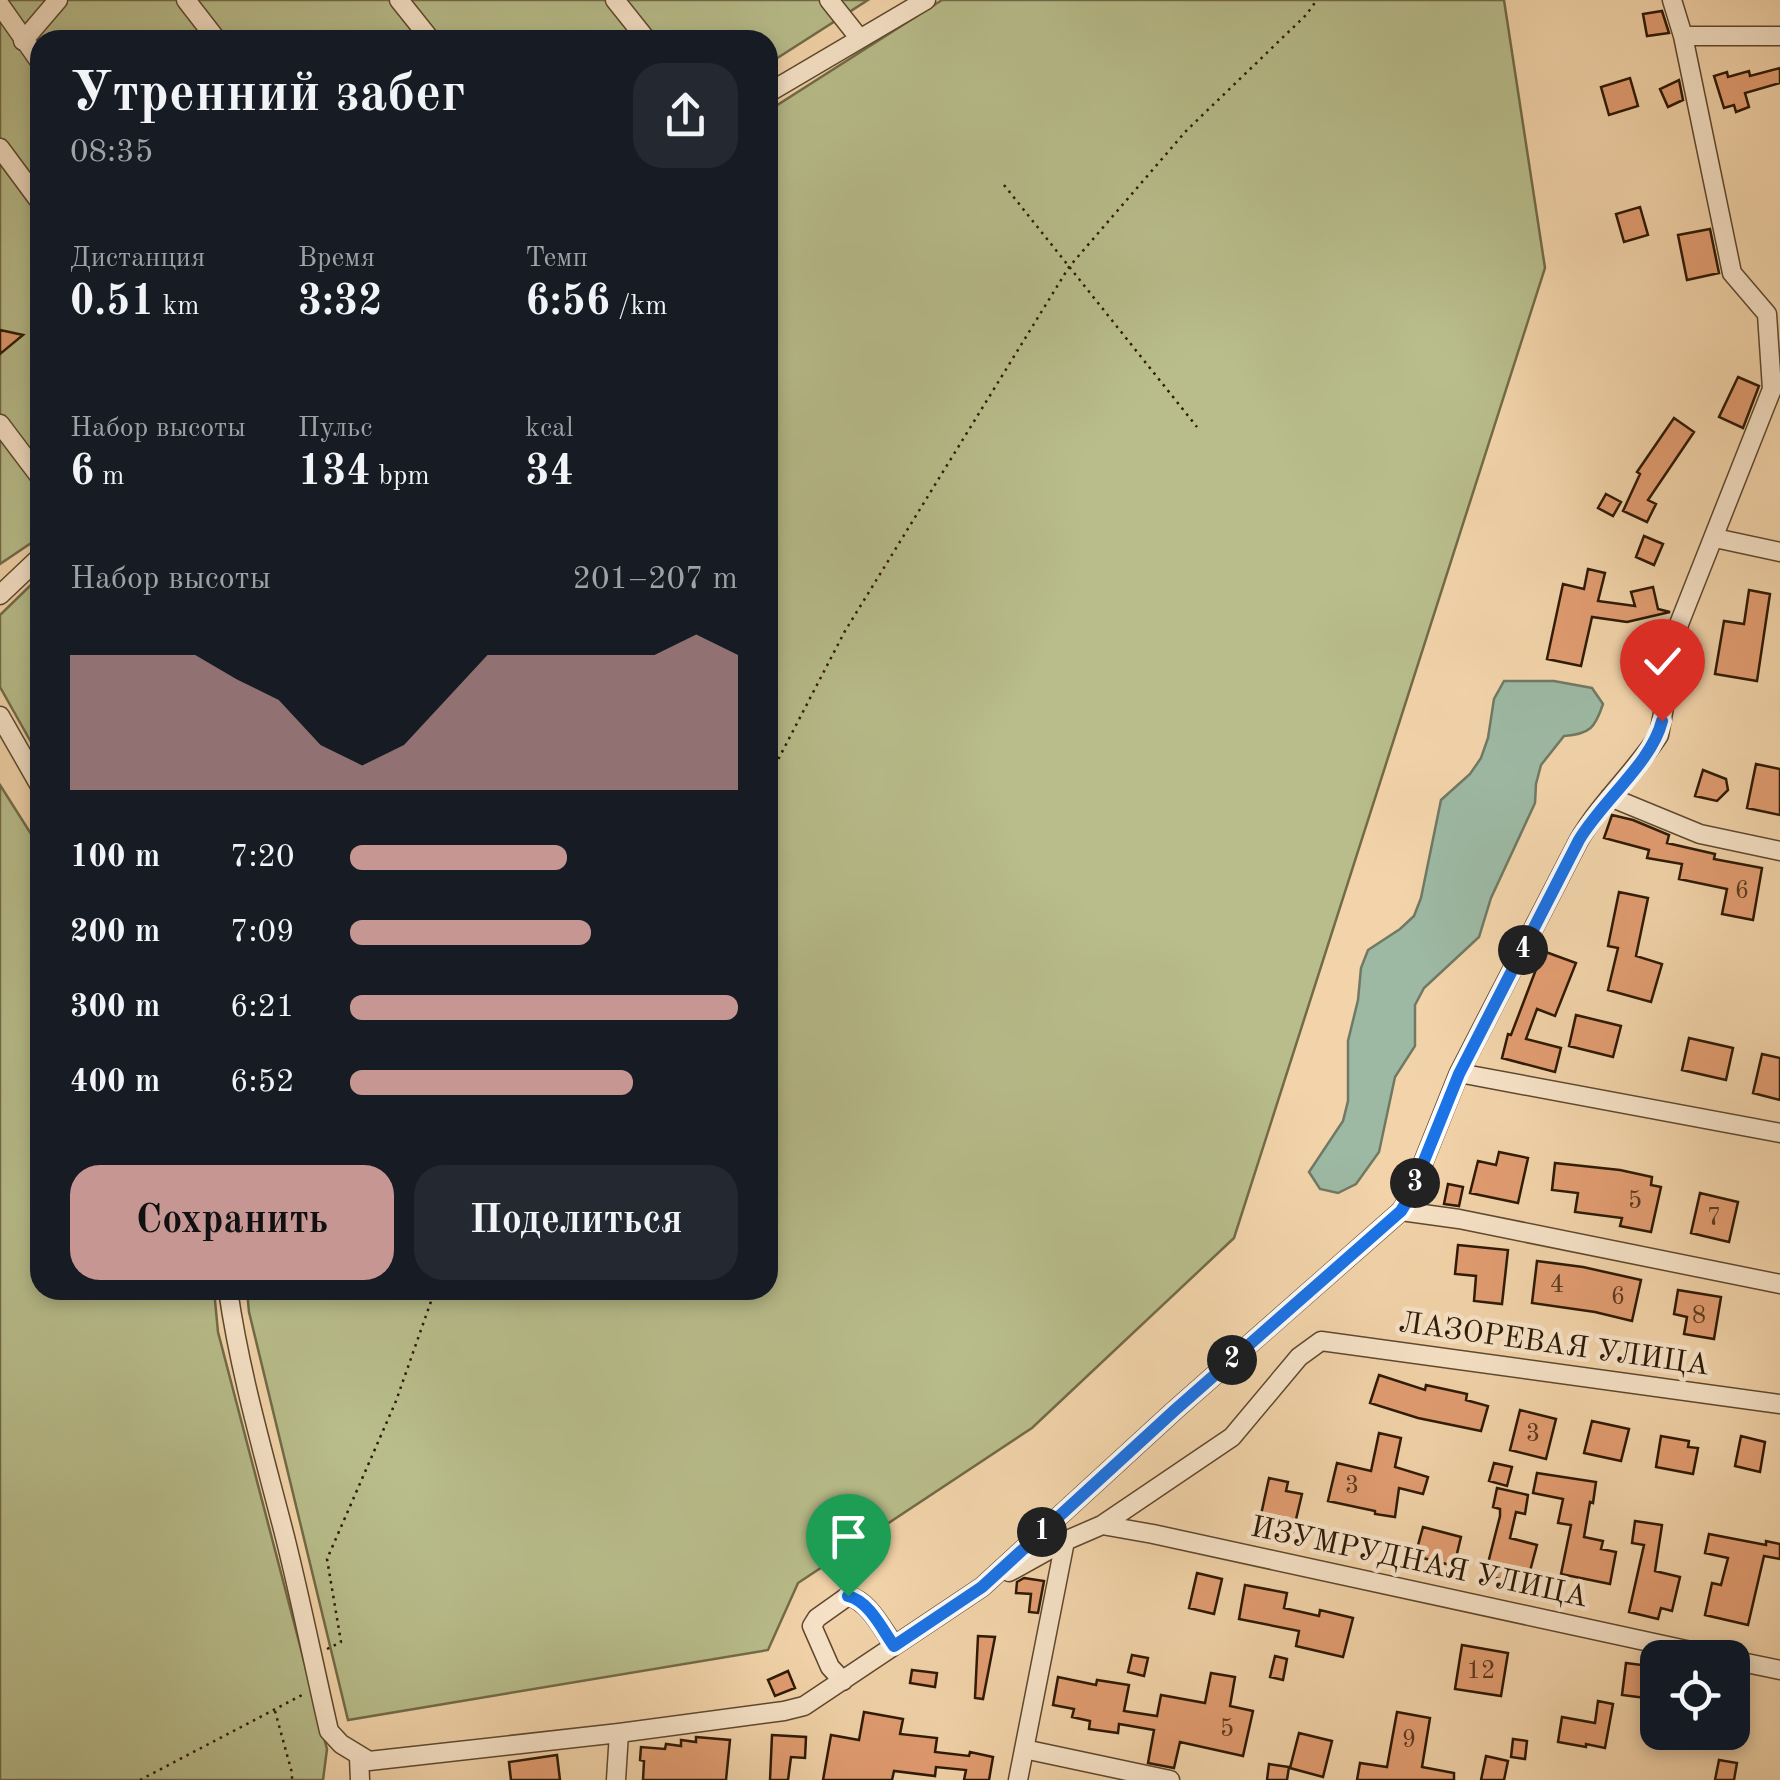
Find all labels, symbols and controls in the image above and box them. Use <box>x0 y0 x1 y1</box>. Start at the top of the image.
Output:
button: share <box>633 63 738 168</box>
text: Утренний забег <box>70 68 466 123</box>
text: 08:35 <box>70 137 153 169</box>
text: Дистанция <box>70 245 205 273</box>
text: Время <box>298 245 375 273</box>
text: Темп <box>525 245 588 273</box>
text: 0.51 <box>70 282 155 324</box>
text: 3:32 <box>298 282 383 324</box>
text: 6:56 <box>525 282 610 324</box>
text: km <box>155 293 199 321</box>
text: /km <box>610 293 667 321</box>
text: Набор высоты <box>70 415 246 443</box>
text: Пульс <box>298 415 372 443</box>
text: kcal <box>525 415 574 443</box>
text: 6 <box>70 452 94 494</box>
text: 134 <box>298 452 371 494</box>
text: 34 <box>525 452 574 494</box>
text: m <box>94 463 124 491</box>
text: bpm <box>371 463 430 491</box>
text: Набор высоты <box>70 564 271 596</box>
text: 201–207 m <box>572 564 738 596</box>
pin <box>1620 619 1705 722</box>
icon: check <box>1635 634 1690 689</box>
text: 100 m <box>70 842 160 874</box>
text: 7:20 <box>230 842 295 874</box>
house number: 6 <box>1735 879 1749 904</box>
text: 200 m <box>70 917 160 949</box>
text: 7:09 <box>230 917 295 949</box>
pin: 4 <box>1498 925 1548 975</box>
text: 4 <box>1515 936 1531 964</box>
text: 300 m <box>70 992 160 1024</box>
text: 6:21 <box>230 992 295 1024</box>
text: 400 m <box>70 1067 160 1099</box>
text: 6:52 <box>230 1067 295 1099</box>
pin: 3 <box>1390 1158 1440 1208</box>
button: Сохранить <box>70 1165 394 1280</box>
button: Поделиться <box>414 1165 738 1280</box>
text: 3 <box>1407 1169 1423 1197</box>
house number: 5 <box>1628 1189 1642 1214</box>
house number: 7 <box>1707 1206 1721 1231</box>
house number: 4 <box>1550 1273 1564 1298</box>
house number: 6 <box>1611 1285 1625 1310</box>
house number: 8 <box>1692 1304 1706 1329</box>
street label: ЛАЗОРЕВАЯ УЛИЦА <box>1397 1308 1711 1382</box>
pin: 2 <box>1207 1335 1257 1385</box>
text: 2 <box>1224 1346 1240 1374</box>
house number: 3 <box>1526 1422 1540 1447</box>
house number: 3 <box>1345 1474 1359 1499</box>
pin <box>806 1494 891 1597</box>
pin: 1 <box>1017 1507 1067 1557</box>
icon: arrive <box>821 1509 876 1564</box>
street label: ИЗУМРУДНАЯ УЛИЦА <box>1248 1513 1590 1613</box>
text: 1 <box>1034 1518 1050 1546</box>
map controls <box>1640 1640 1750 1750</box>
button: locate <box>1640 1640 1750 1750</box>
house number: 12 <box>1466 1659 1496 1684</box>
house number: 5 <box>1220 1717 1234 1742</box>
house number: 9 <box>1402 1728 1416 1753</box>

